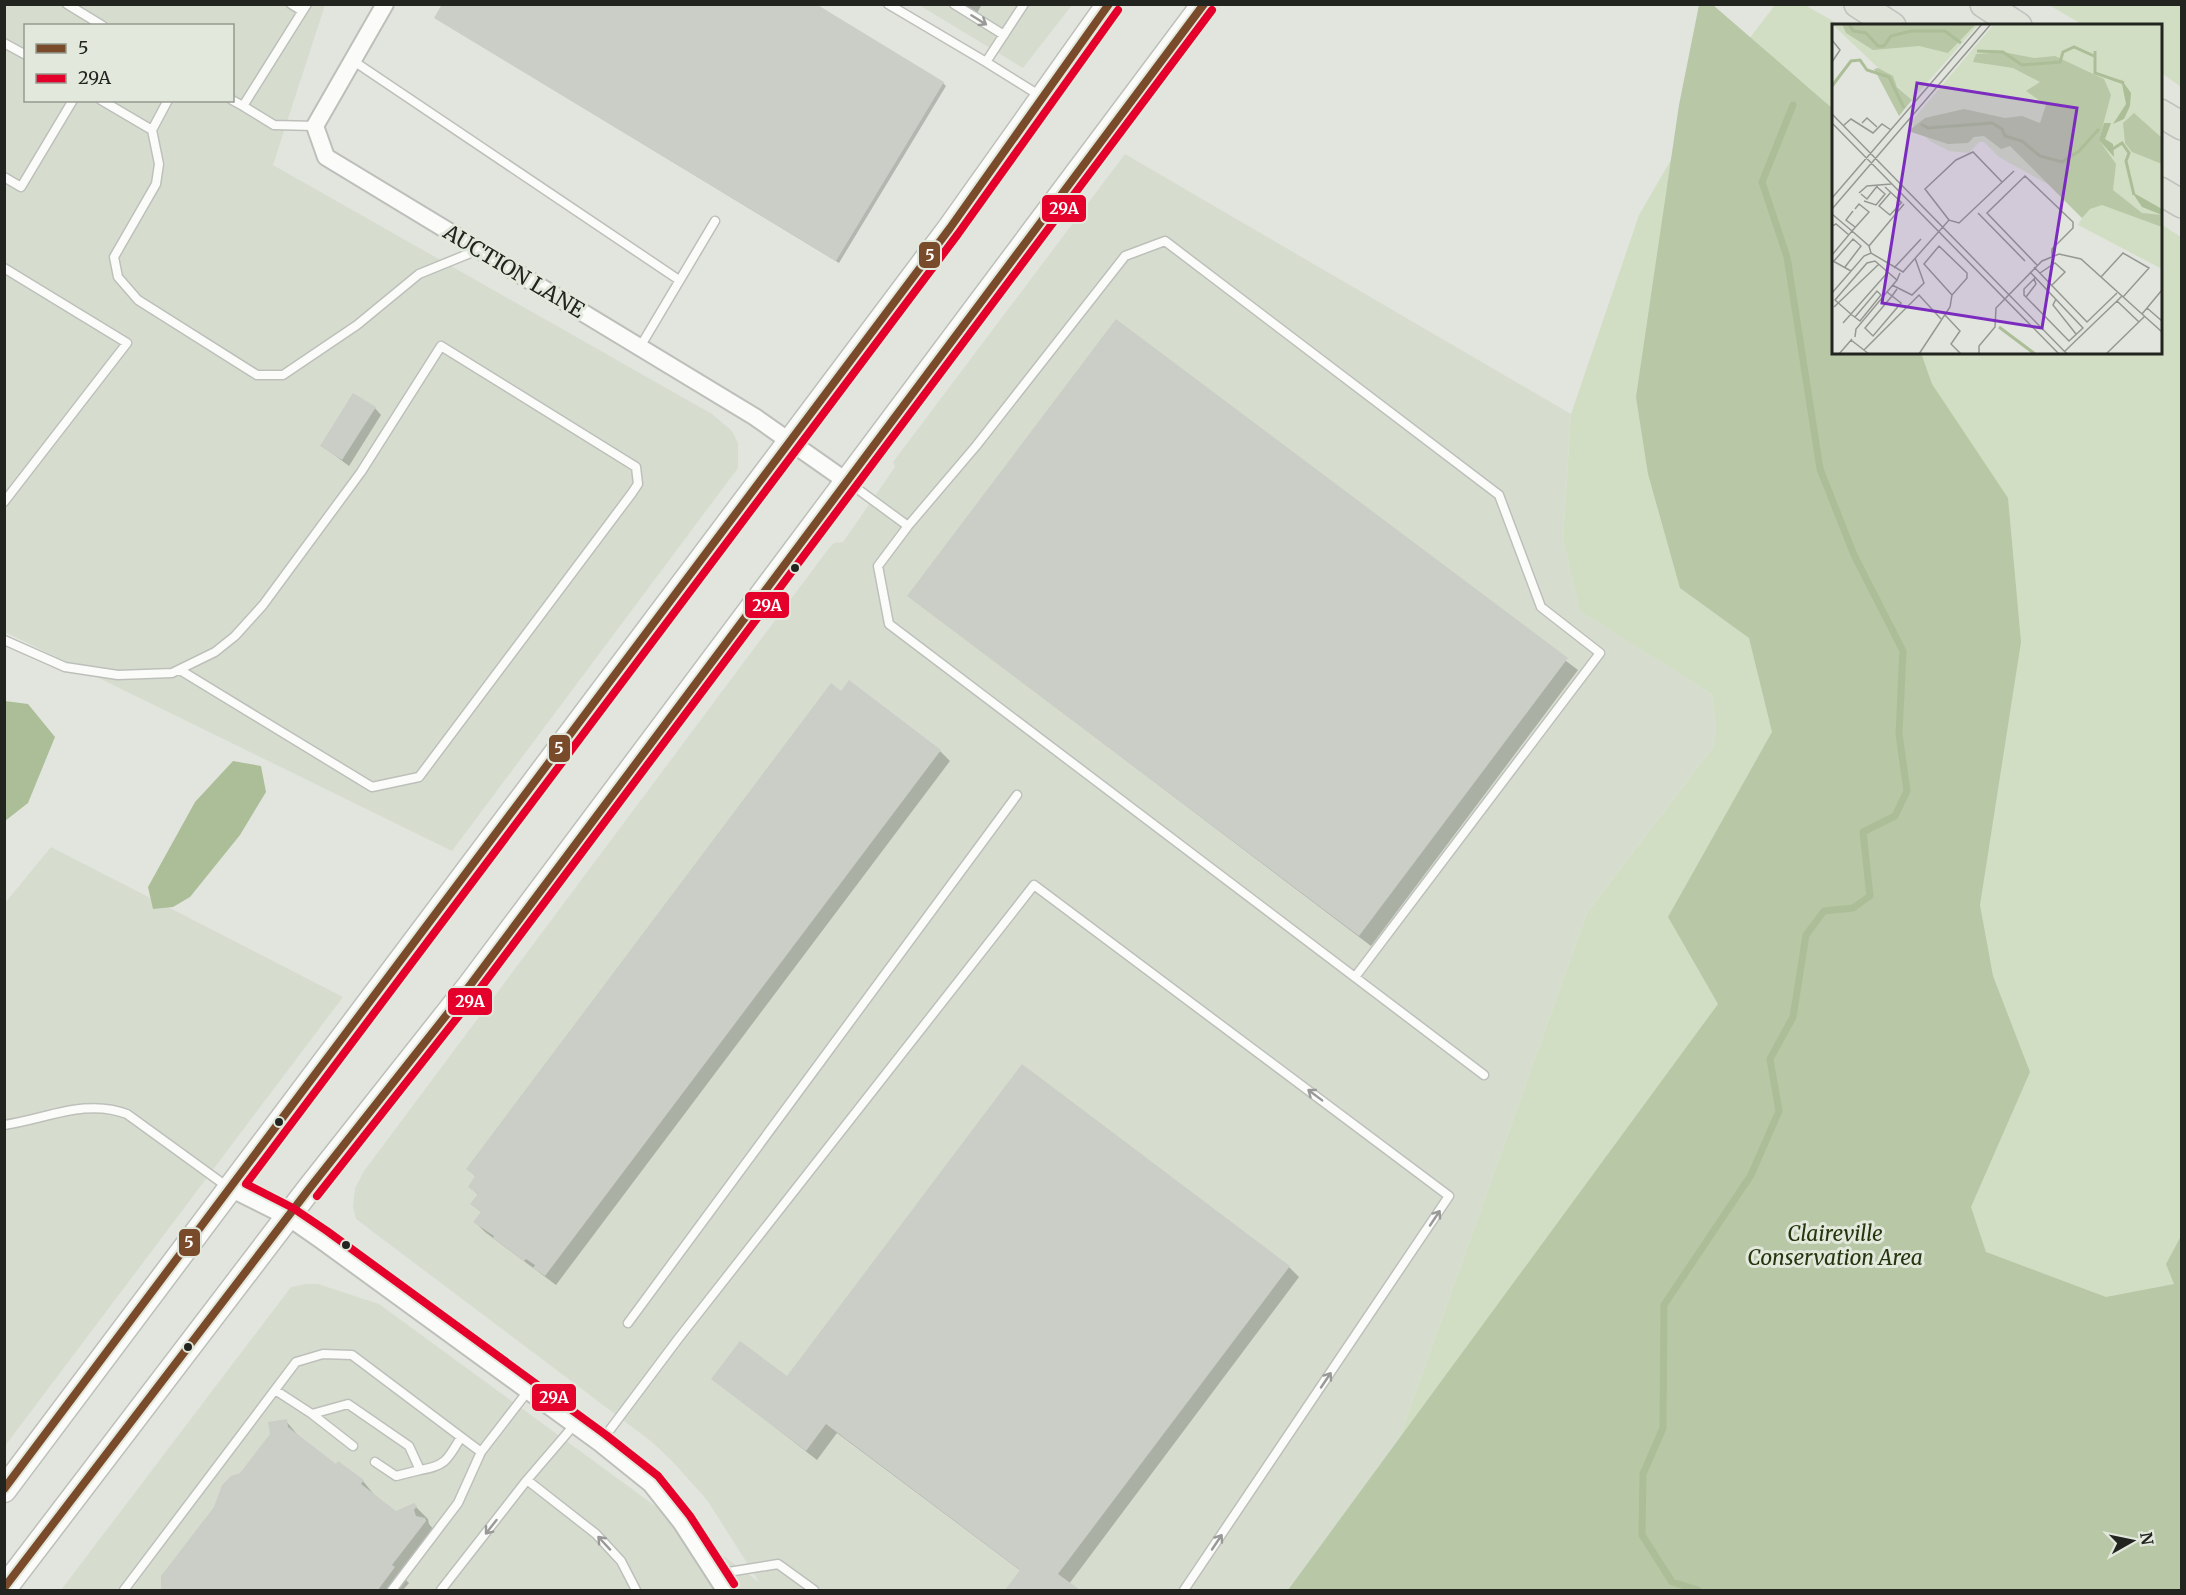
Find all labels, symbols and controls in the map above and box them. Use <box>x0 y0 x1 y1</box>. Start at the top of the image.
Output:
one-way arrow <box>970 14 987 26</box>
legend <box>24 24 234 102</box>
inset map <box>1832 24 2162 354</box>
text: 5 <box>78 36 89 59</box>
text: 29A <box>78 66 111 89</box>
line badge: 29A <box>1041 194 1087 223</box>
text: 29A <box>1049 198 1079 218</box>
street label: AUCTION LANE <box>438 218 590 324</box>
line badge: 5 <box>918 241 941 269</box>
text: 5 <box>925 245 935 265</box>
unlabelled marker <box>789 562 801 574</box>
line badge: 29A <box>744 591 790 619</box>
text: 29A <box>752 595 782 615</box>
line badge: 5 <box>548 734 571 763</box>
text: 5 <box>554 738 564 758</box>
line badge: 29A <box>447 987 493 1016</box>
text: 29A <box>455 991 485 1011</box>
one-way arrow <box>1307 1089 1323 1102</box>
unlabelled marker <box>273 1116 285 1128</box>
one-way arrow <box>1428 1210 1441 1227</box>
park label: Claireville Conservation Area <box>1747 1220 1923 1271</box>
line badge: 5 <box>178 1228 201 1257</box>
text: 5 <box>184 1232 194 1252</box>
unlabelled marker <box>340 1239 352 1251</box>
unlabelled marker <box>182 1341 194 1353</box>
one-way arrow <box>1320 1373 1332 1389</box>
line badge: 29A <box>531 1383 577 1412</box>
text: 29A <box>539 1387 569 1407</box>
north arrow <box>2102 1511 2162 1571</box>
one-way arrow <box>484 1518 497 1534</box>
text: N <box>2136 1531 2158 1547</box>
one-way arrow <box>1211 1534 1223 1551</box>
one-way arrow <box>597 1535 611 1550</box>

